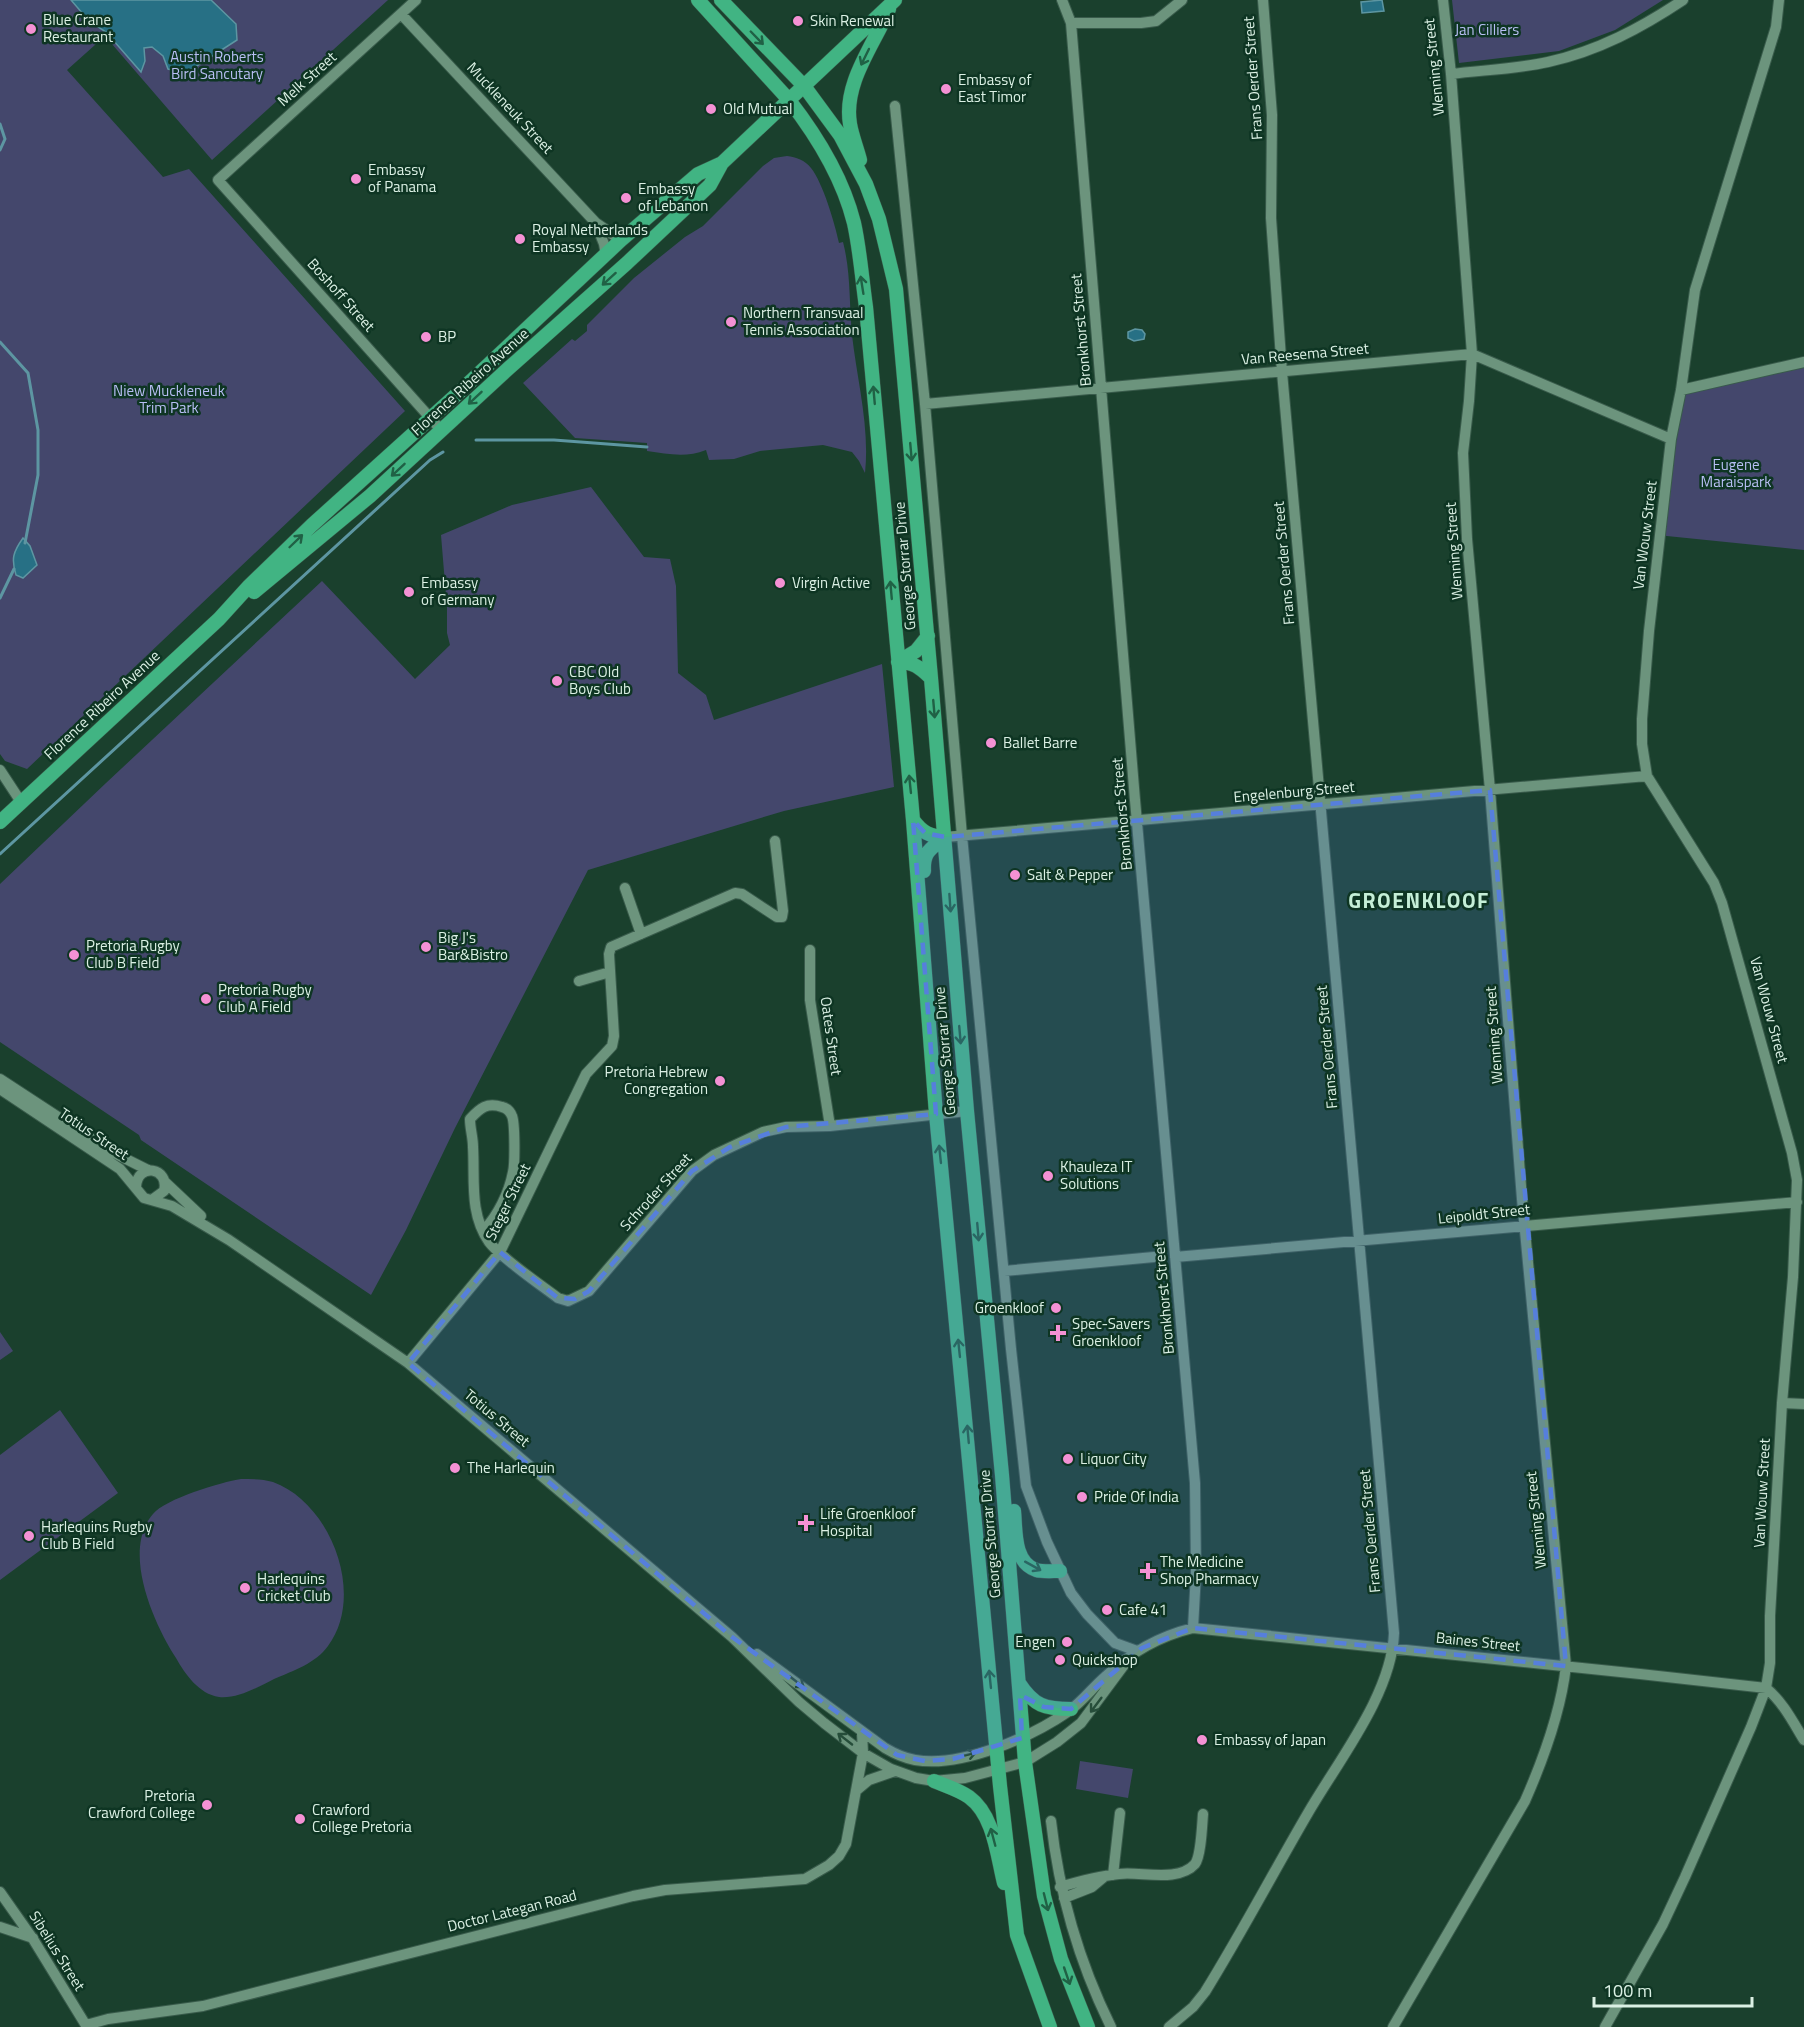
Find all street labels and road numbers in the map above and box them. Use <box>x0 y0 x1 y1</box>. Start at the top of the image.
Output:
street label: Frans Oerder Street <box>1237 15 1268 141</box>
street label: Wenning Street <box>1417 17 1450 117</box>
street label: Melk Street <box>272 45 342 112</box>
street label: Muckleneuk Street <box>462 57 560 159</box>
street label: Boshoff Street <box>302 253 381 337</box>
street label: Bronkhorst Street <box>1064 272 1097 387</box>
street label: Florence Ribeiro Avenue <box>406 322 534 441</box>
street label: Van Reesema Street <box>1240 336 1370 371</box>
street label: Van Wouw Street <box>1626 478 1663 591</box>
street label: Frans Oerder Street <box>1267 500 1300 626</box>
street label: George Storrar Drive <box>887 501 922 631</box>
street label: Wenning Street <box>1439 501 1468 601</box>
street label: Florence Ribeiro Avenue <box>38 644 165 765</box>
street label: Bronkhorst Street <box>1105 756 1138 871</box>
street label: Engelenburg Street <box>1233 775 1356 808</box>
street label: Van Wouw Street <box>1744 954 1795 1066</box>
street label: Frans Oerder Street <box>1310 984 1343 1110</box>
street label: Wenning Street <box>1479 985 1508 1085</box>
street label: George Storrar Drive <box>927 986 962 1116</box>
street label: Oates Street <box>815 995 848 1077</box>
street label: Totius Street <box>55 1102 134 1166</box>
street label: Schroder Street <box>614 1147 698 1236</box>
street label: Steger Street <box>479 1159 536 1244</box>
street label: Leipoldt Street <box>1437 1197 1532 1230</box>
street label: Bronkhorst Street <box>1147 1240 1180 1355</box>
street label: Totius Street <box>459 1383 536 1453</box>
street label: Van Wouw Street <box>1747 1437 1776 1548</box>
street label: Frans Oerder Street <box>1353 1468 1386 1594</box>
street label: George Storrar Drive <box>972 1469 1007 1599</box>
street label: Wenning Street <box>1519 1470 1552 1570</box>
street label: Baines Street <box>1435 1626 1522 1657</box>
street label: Doctor Lategan Road <box>445 1883 579 1938</box>
street label: Sibelius Street <box>24 1906 92 1996</box>

